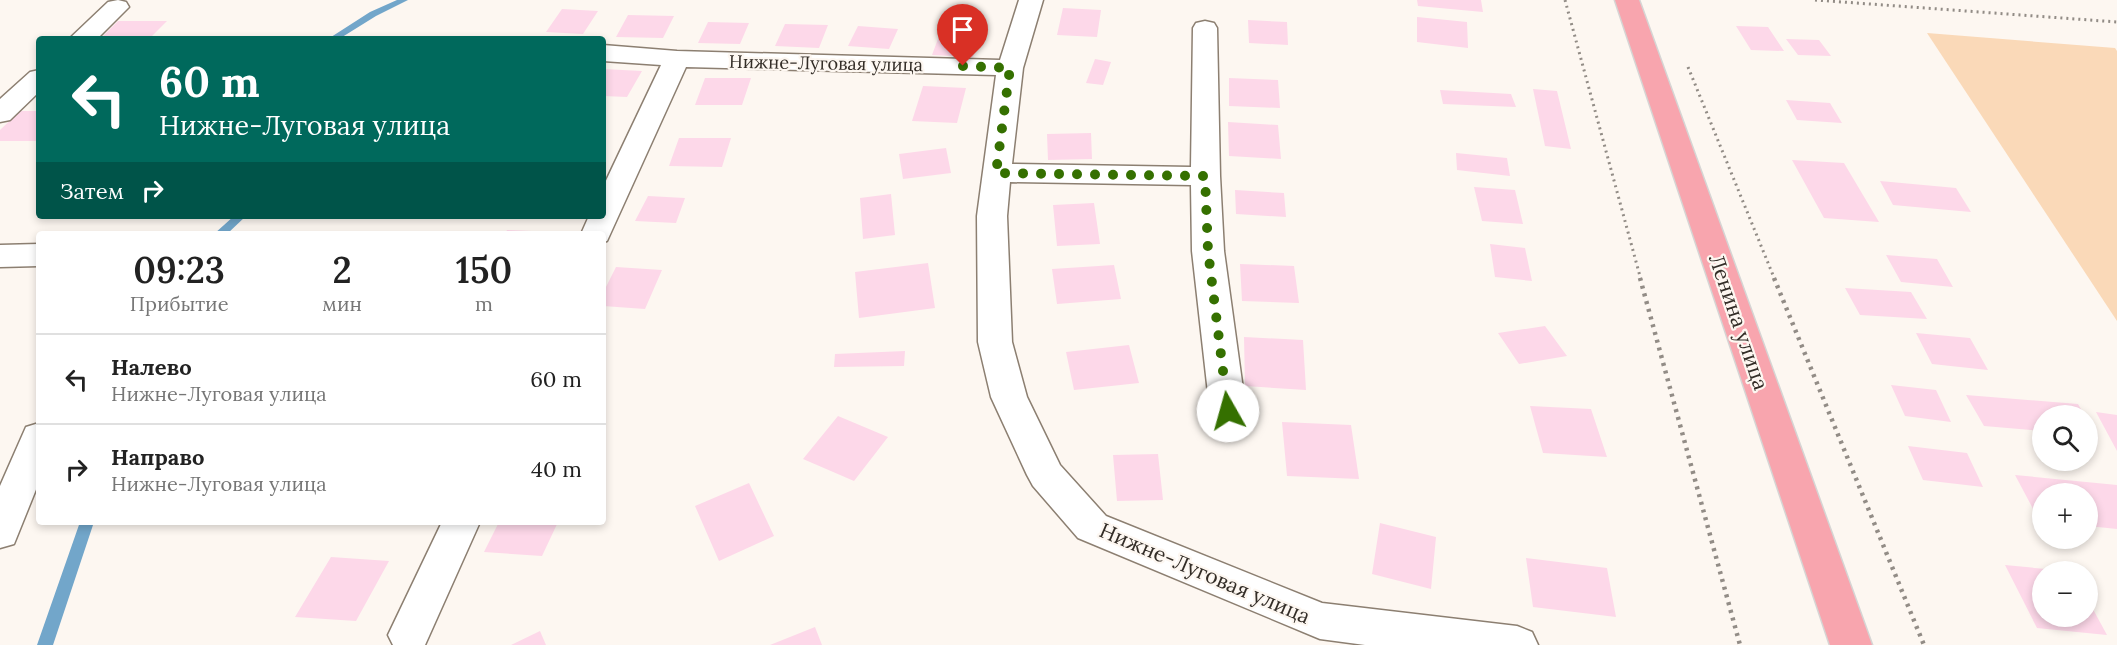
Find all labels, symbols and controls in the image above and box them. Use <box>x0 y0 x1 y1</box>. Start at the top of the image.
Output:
pin <box>937 4 988 66</box>
icon: arrive <box>946 13 979 46</box>
street label: Нижне-Луговая улица <box>729 50 923 76</box>
text: 60 m <box>159 55 260 109</box>
icon: left <box>60 60 138 138</box>
text: Нижне-Луговая улица <box>159 108 450 142</box>
icon: right <box>136 174 169 207</box>
text: Затем <box>60 177 124 205</box>
text: 09:23 <box>133 247 225 293</box>
text: 2 <box>333 247 352 293</box>
text: 150 <box>456 247 512 293</box>
street label: Ленина улица <box>1703 251 1775 394</box>
text: Прибытие <box>130 291 229 316</box>
text: мин <box>322 291 362 316</box>
text: m <box>475 291 493 316</box>
text: Налево <box>111 353 192 381</box>
icon: left <box>60 363 93 396</box>
text: 60 m <box>530 365 582 393</box>
position arrow <box>1196 379 1260 443</box>
text: Нижне-Луговая улица <box>111 381 327 406</box>
map controls <box>2032 405 2098 627</box>
button: search <box>2032 405 2098 471</box>
text: Направо <box>111 443 205 471</box>
icon: right <box>60 453 93 486</box>
text: 40 m <box>531 455 582 483</box>
text: Нижне-Луговая улица <box>111 471 327 496</box>
button: + <box>2032 483 2098 549</box>
street label: Нижне-Луговая улица <box>1096 516 1315 630</box>
button: − <box>2032 561 2098 627</box>

